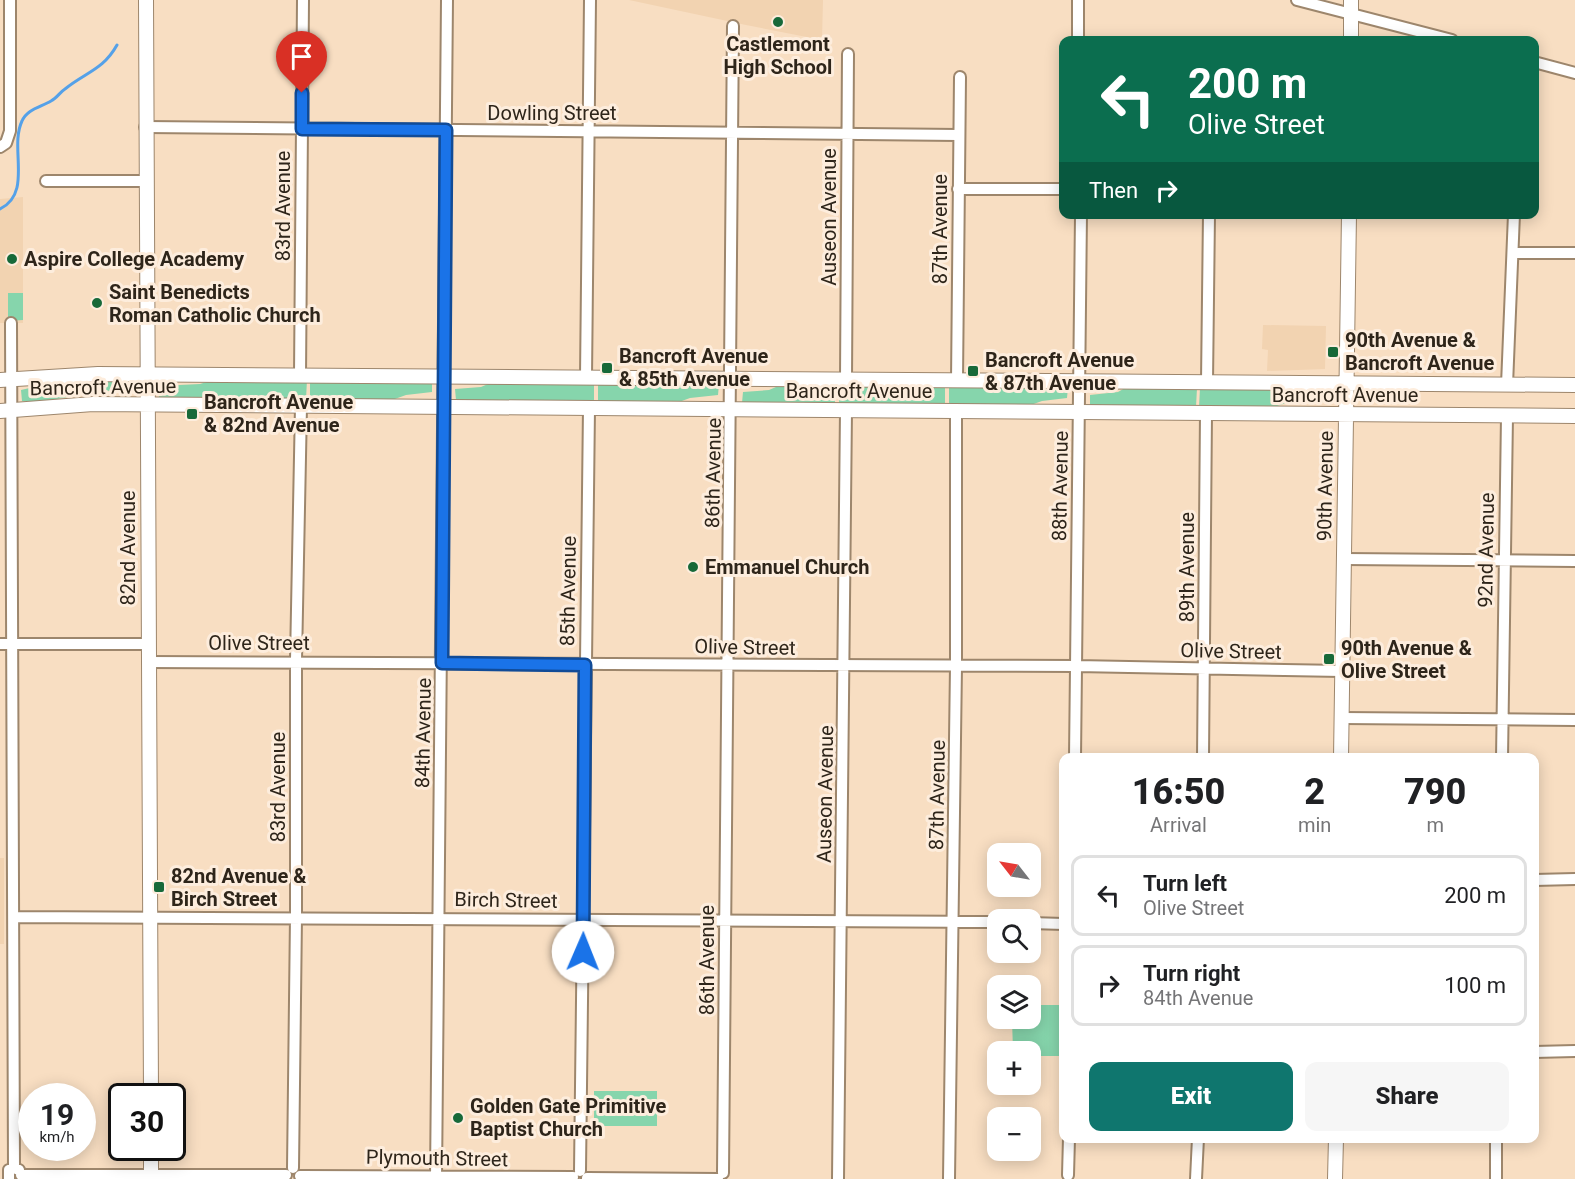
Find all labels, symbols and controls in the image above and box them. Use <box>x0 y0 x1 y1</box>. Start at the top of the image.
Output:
marker: Castlemont High School <box>771 15 785 29</box>
pin <box>276 31 327 93</box>
place label: Castlemont High School <box>724 32 832 79</box>
icon: arrive <box>285 40 318 73</box>
text: 200 m <box>1188 59 1307 108</box>
icon: left <box>1089 60 1167 138</box>
street label: Dowling Street <box>487 101 617 125</box>
text: Olive Street <box>1188 109 1325 141</box>
street label: Auseon Avenue <box>817 148 841 286</box>
street label: 83rd Avenue <box>271 151 295 261</box>
street label: 87th Avenue <box>928 174 952 284</box>
icon: right <box>1150 174 1183 207</box>
text: Then <box>1089 178 1138 203</box>
place label: Aspire College Academy <box>24 247 245 271</box>
marker: Aspire College Academy <box>5 252 19 266</box>
place label: Saint Benedicts Roman Catholic Church <box>109 280 321 327</box>
marker: Saint Benedicts Roman Catholic Church <box>90 296 104 310</box>
place label: 90th Avenue & Bancroft Avenue <box>1345 328 1494 375</box>
place label: Bancroft Avenue & 85th Avenue <box>619 344 768 391</box>
marker: 90th Avenue & Bancroft Avenue <box>1326 345 1340 359</box>
place label: Bancroft Avenue & 87th Avenue <box>985 348 1134 395</box>
marker: Bancroft Avenue & 85th Avenue <box>600 361 614 375</box>
marker: Bancroft Avenue & 87th Avenue <box>966 364 980 378</box>
street label: Bancroft Avenue <box>29 374 177 400</box>
street label: Bancroft Avenue <box>786 379 932 403</box>
street label: Bancroft Avenue <box>1272 383 1418 407</box>
place label: Bancroft Avenue & 82nd Avenue <box>204 390 353 437</box>
marker: Bancroft Avenue & 82nd Avenue <box>185 407 199 421</box>
street label: 86th Avenue <box>700 418 726 528</box>
street label: 88th Avenue <box>1047 431 1073 541</box>
street label: 90th Avenue <box>1312 431 1338 541</box>
street label: 82nd Avenue <box>116 490 140 606</box>
street label: 92nd Avenue <box>1473 492 1499 608</box>
street label: 89th Avenue <box>1175 512 1199 622</box>
street label: 85th Avenue <box>555 536 581 646</box>
place label: Emmanuel Church <box>705 555 869 579</box>
marker: Emmanuel Church <box>686 560 700 574</box>
street label: Olive Street <box>208 631 310 655</box>
street label: Olive Street <box>694 634 796 660</box>
place label: 90th Avenue & Olive Street <box>1341 636 1472 683</box>
street label: Olive Street <box>1180 638 1282 664</box>
marker: 90th Avenue & Olive Street <box>1322 652 1336 666</box>
street label: 84th Avenue <box>410 678 436 788</box>
street label: Auseon Avenue <box>812 725 838 863</box>
street label: 83rd Avenue <box>266 732 290 842</box>
street label: 87th Avenue <box>924 740 950 850</box>
text: 16:50 <box>1132 771 1225 813</box>
text: 2 <box>1304 771 1325 813</box>
text: 790 <box>1404 771 1466 813</box>
text: Arrival <box>1150 813 1207 837</box>
text: min <box>1298 813 1331 837</box>
text: m <box>1426 813 1444 837</box>
north arrow <box>987 843 1041 897</box>
map controls <box>987 843 1041 1161</box>
place label: 82nd Avenue & Birch Street <box>171 864 306 911</box>
text: Turn left <box>1143 871 1227 896</box>
icon: left <box>1092 879 1125 912</box>
marker: 82nd Avenue & Birch Street <box>152 880 166 894</box>
text: 200 m <box>1444 883 1506 908</box>
street label: Birch Street <box>454 887 558 913</box>
text: Olive Street <box>1143 896 1244 920</box>
street label: 86th Avenue <box>695 905 719 1015</box>
button: search <box>987 909 1041 963</box>
position arrow <box>551 920 615 984</box>
text: Turn right <box>1143 961 1240 986</box>
icon: right <box>1092 969 1125 1002</box>
text: 100 m <box>1444 973 1506 998</box>
button: layers <box>987 975 1041 1029</box>
text: 84th Avenue <box>1143 986 1253 1010</box>
button: + <box>987 1041 1041 1095</box>
button: Exit <box>1089 1062 1293 1131</box>
button: Share <box>1305 1062 1509 1131</box>
speed limit sign: 30 <box>108 1083 186 1161</box>
place label: Golden Gate Primitive Baptist Church <box>470 1094 667 1141</box>
text: 19 <box>40 1097 74 1132</box>
button: − <box>987 1107 1041 1161</box>
marker: Golden Gate Primitive Baptist Church <box>451 1111 465 1125</box>
text: km/h <box>39 1128 75 1146</box>
street label: Plymouth Street <box>366 1145 508 1171</box>

